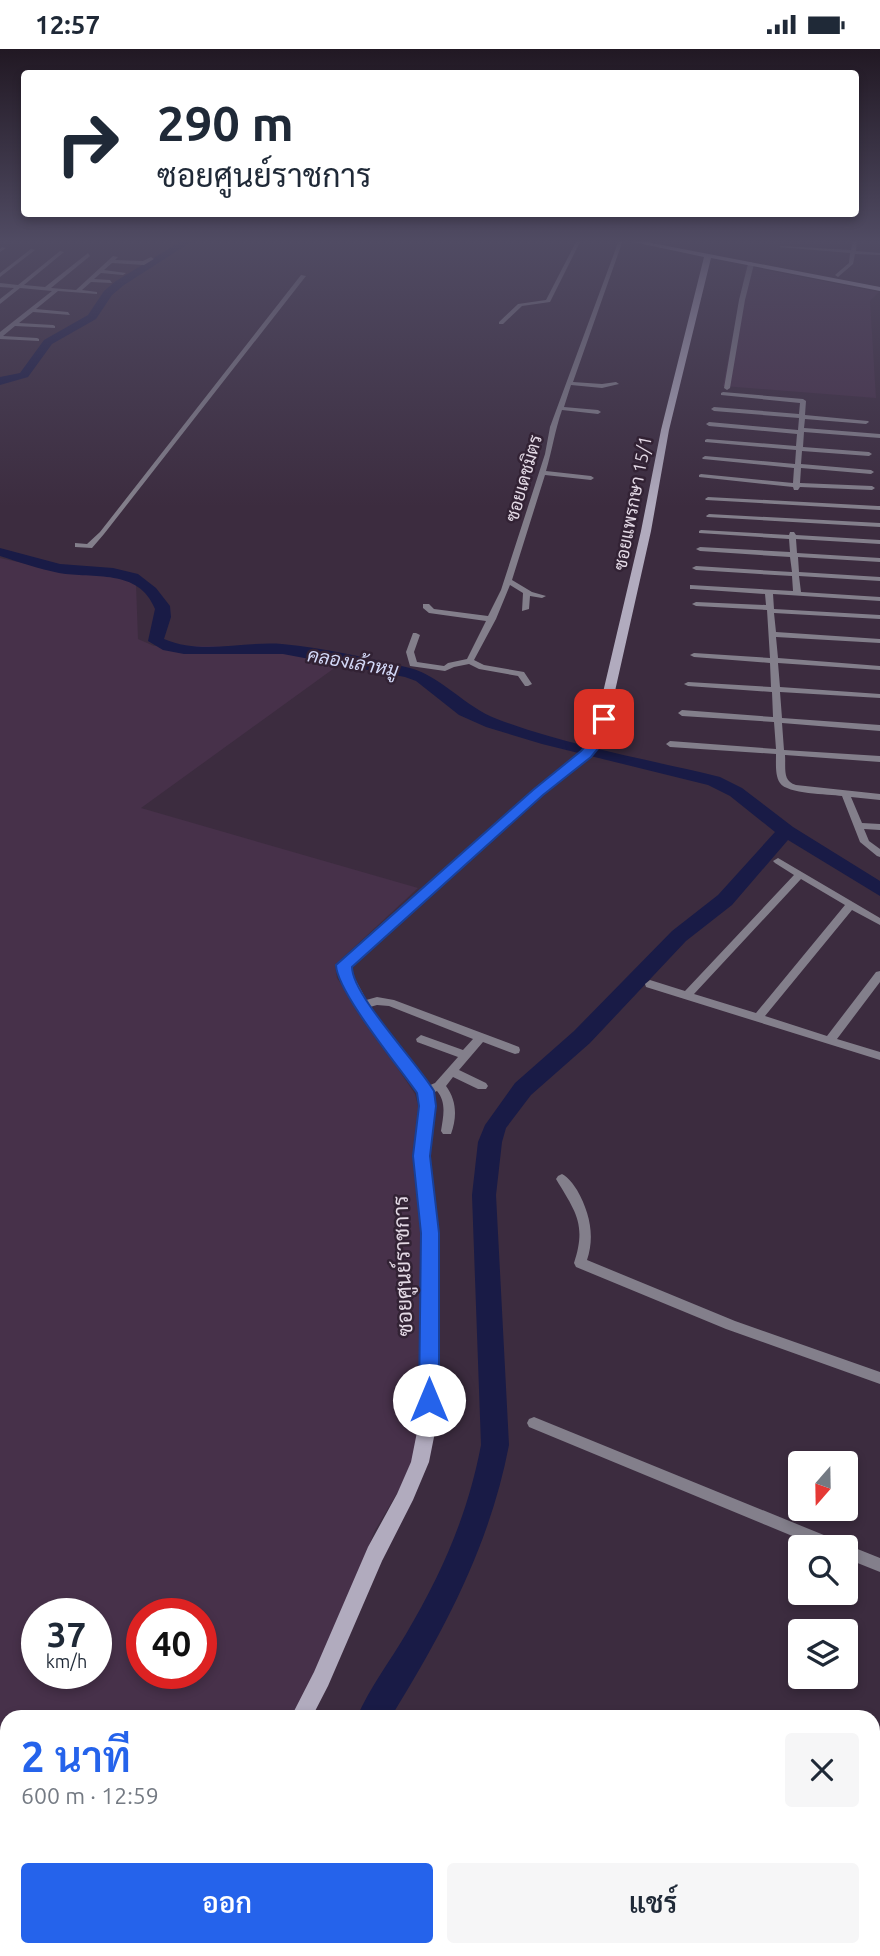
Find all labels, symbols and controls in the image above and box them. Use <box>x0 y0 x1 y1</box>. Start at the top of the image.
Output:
text: 12:57 <box>35 10 100 39</box>
text: 290 m <box>157 95 294 150</box>
icon: right <box>42 98 133 189</box>
text: ซอยศูนย์ราชการ <box>157 157 372 193</box>
street label: ซอยเดชมิตร <box>501 432 545 524</box>
street label: ซอยแพรกษา 15/1 <box>609 434 655 572</box>
water label: คลองเล้าหมู <box>305 643 401 684</box>
pin <box>574 689 634 749</box>
icon: arrive <box>585 700 623 738</box>
street label: ซอยศูนย์ราชการ <box>387 1195 420 1337</box>
position arrow <box>392 1363 466 1437</box>
north arrow <box>788 1451 858 1521</box>
map controls <box>788 1451 858 1689</box>
button: search <box>788 1535 858 1605</box>
speed limit sign: 40 <box>126 1598 217 1689</box>
text: 37 <box>47 1614 86 1654</box>
button: layers <box>788 1619 858 1689</box>
text: km/h <box>46 1651 87 1671</box>
text: 2 นาที <box>21 1733 131 1780</box>
button: close <box>785 1733 859 1807</box>
text: 600 m · 12:59 <box>21 1783 159 1808</box>
button: ออก <box>21 1863 433 1943</box>
button: แชร์ <box>447 1863 859 1943</box>

